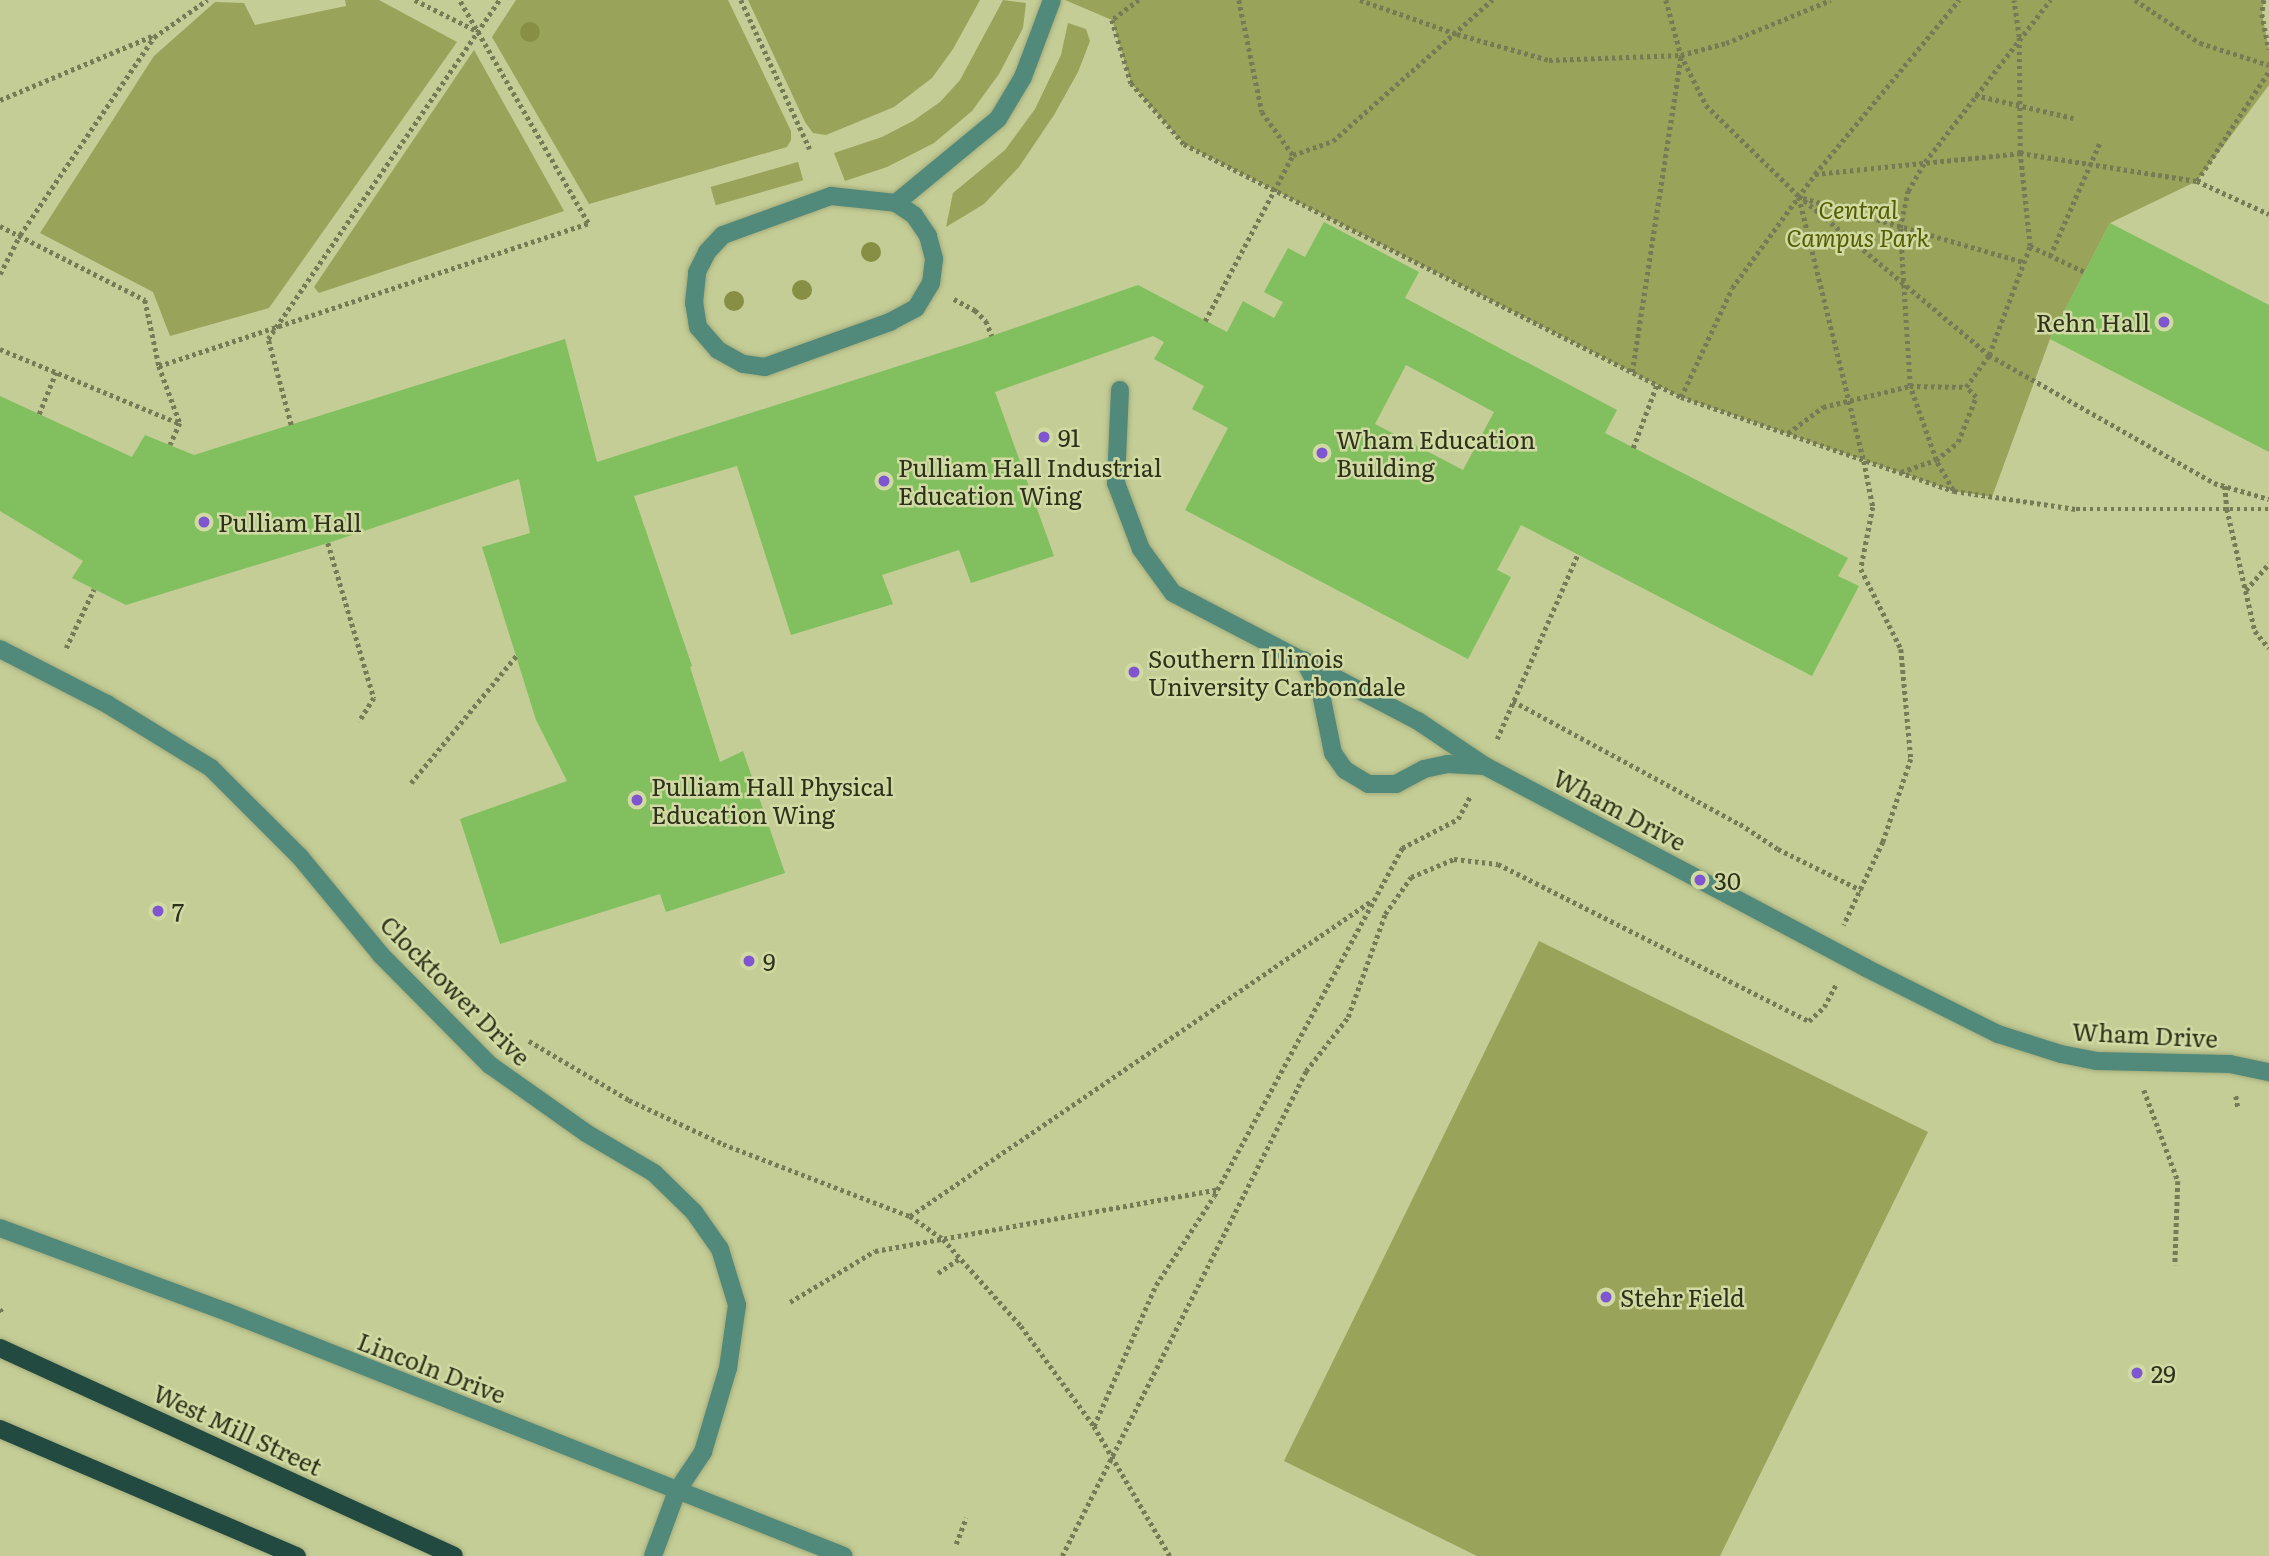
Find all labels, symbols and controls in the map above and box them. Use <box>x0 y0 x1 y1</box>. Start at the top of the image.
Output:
park label: Central Campus Park <box>1786 195 1930 251</box>
place label: Rehn Hall <box>2036 308 2150 336</box>
marker: Rehn Hall <box>2156 314 2172 330</box>
place label: 91 <box>1058 423 1080 451</box>
place label: Wham Education Building <box>1336 425 1535 481</box>
marker: 91 <box>1036 429 1052 445</box>
marker: Wham Education Building <box>1314 445 1330 461</box>
place label: Pulliam Hall Industrial Education Wing <box>898 453 1162 509</box>
marker: Pulliam Hall Industrial Education Wing <box>876 473 892 489</box>
place label: Pulliam Hall <box>218 508 362 536</box>
marker: Pulliam Hall <box>196 514 212 530</box>
place label: Southern Illinois University Carbondale <box>1148 644 1406 700</box>
marker: Southern Illinois University Carbondale <box>1126 664 1142 680</box>
street label: Wham Drive <box>1549 762 1691 856</box>
place label: Pulliam Hall Physical Education Wing <box>651 772 893 828</box>
marker: Pulliam Hall Physical Education Wing <box>629 792 645 808</box>
place label: 30 <box>1714 866 1741 894</box>
marker: 30 <box>1692 872 1708 888</box>
place label: 7 <box>172 897 184 925</box>
marker: 7 <box>150 903 166 919</box>
street label: Clocktower Drive <box>375 909 537 1071</box>
place label: 9 <box>763 947 776 975</box>
marker: 9 <box>741 953 757 969</box>
street label: Wham Drive <box>2071 1016 2219 1052</box>
place label: Stehr Field <box>1620 1283 1745 1311</box>
marker: Stehr Field <box>1598 1289 1614 1305</box>
street label: Lincoln Drive <box>354 1326 510 1408</box>
place label: 29 <box>2151 1359 2176 1387</box>
marker: 29 <box>2129 1365 2145 1381</box>
street label: West Mill Street <box>149 1377 327 1481</box>

